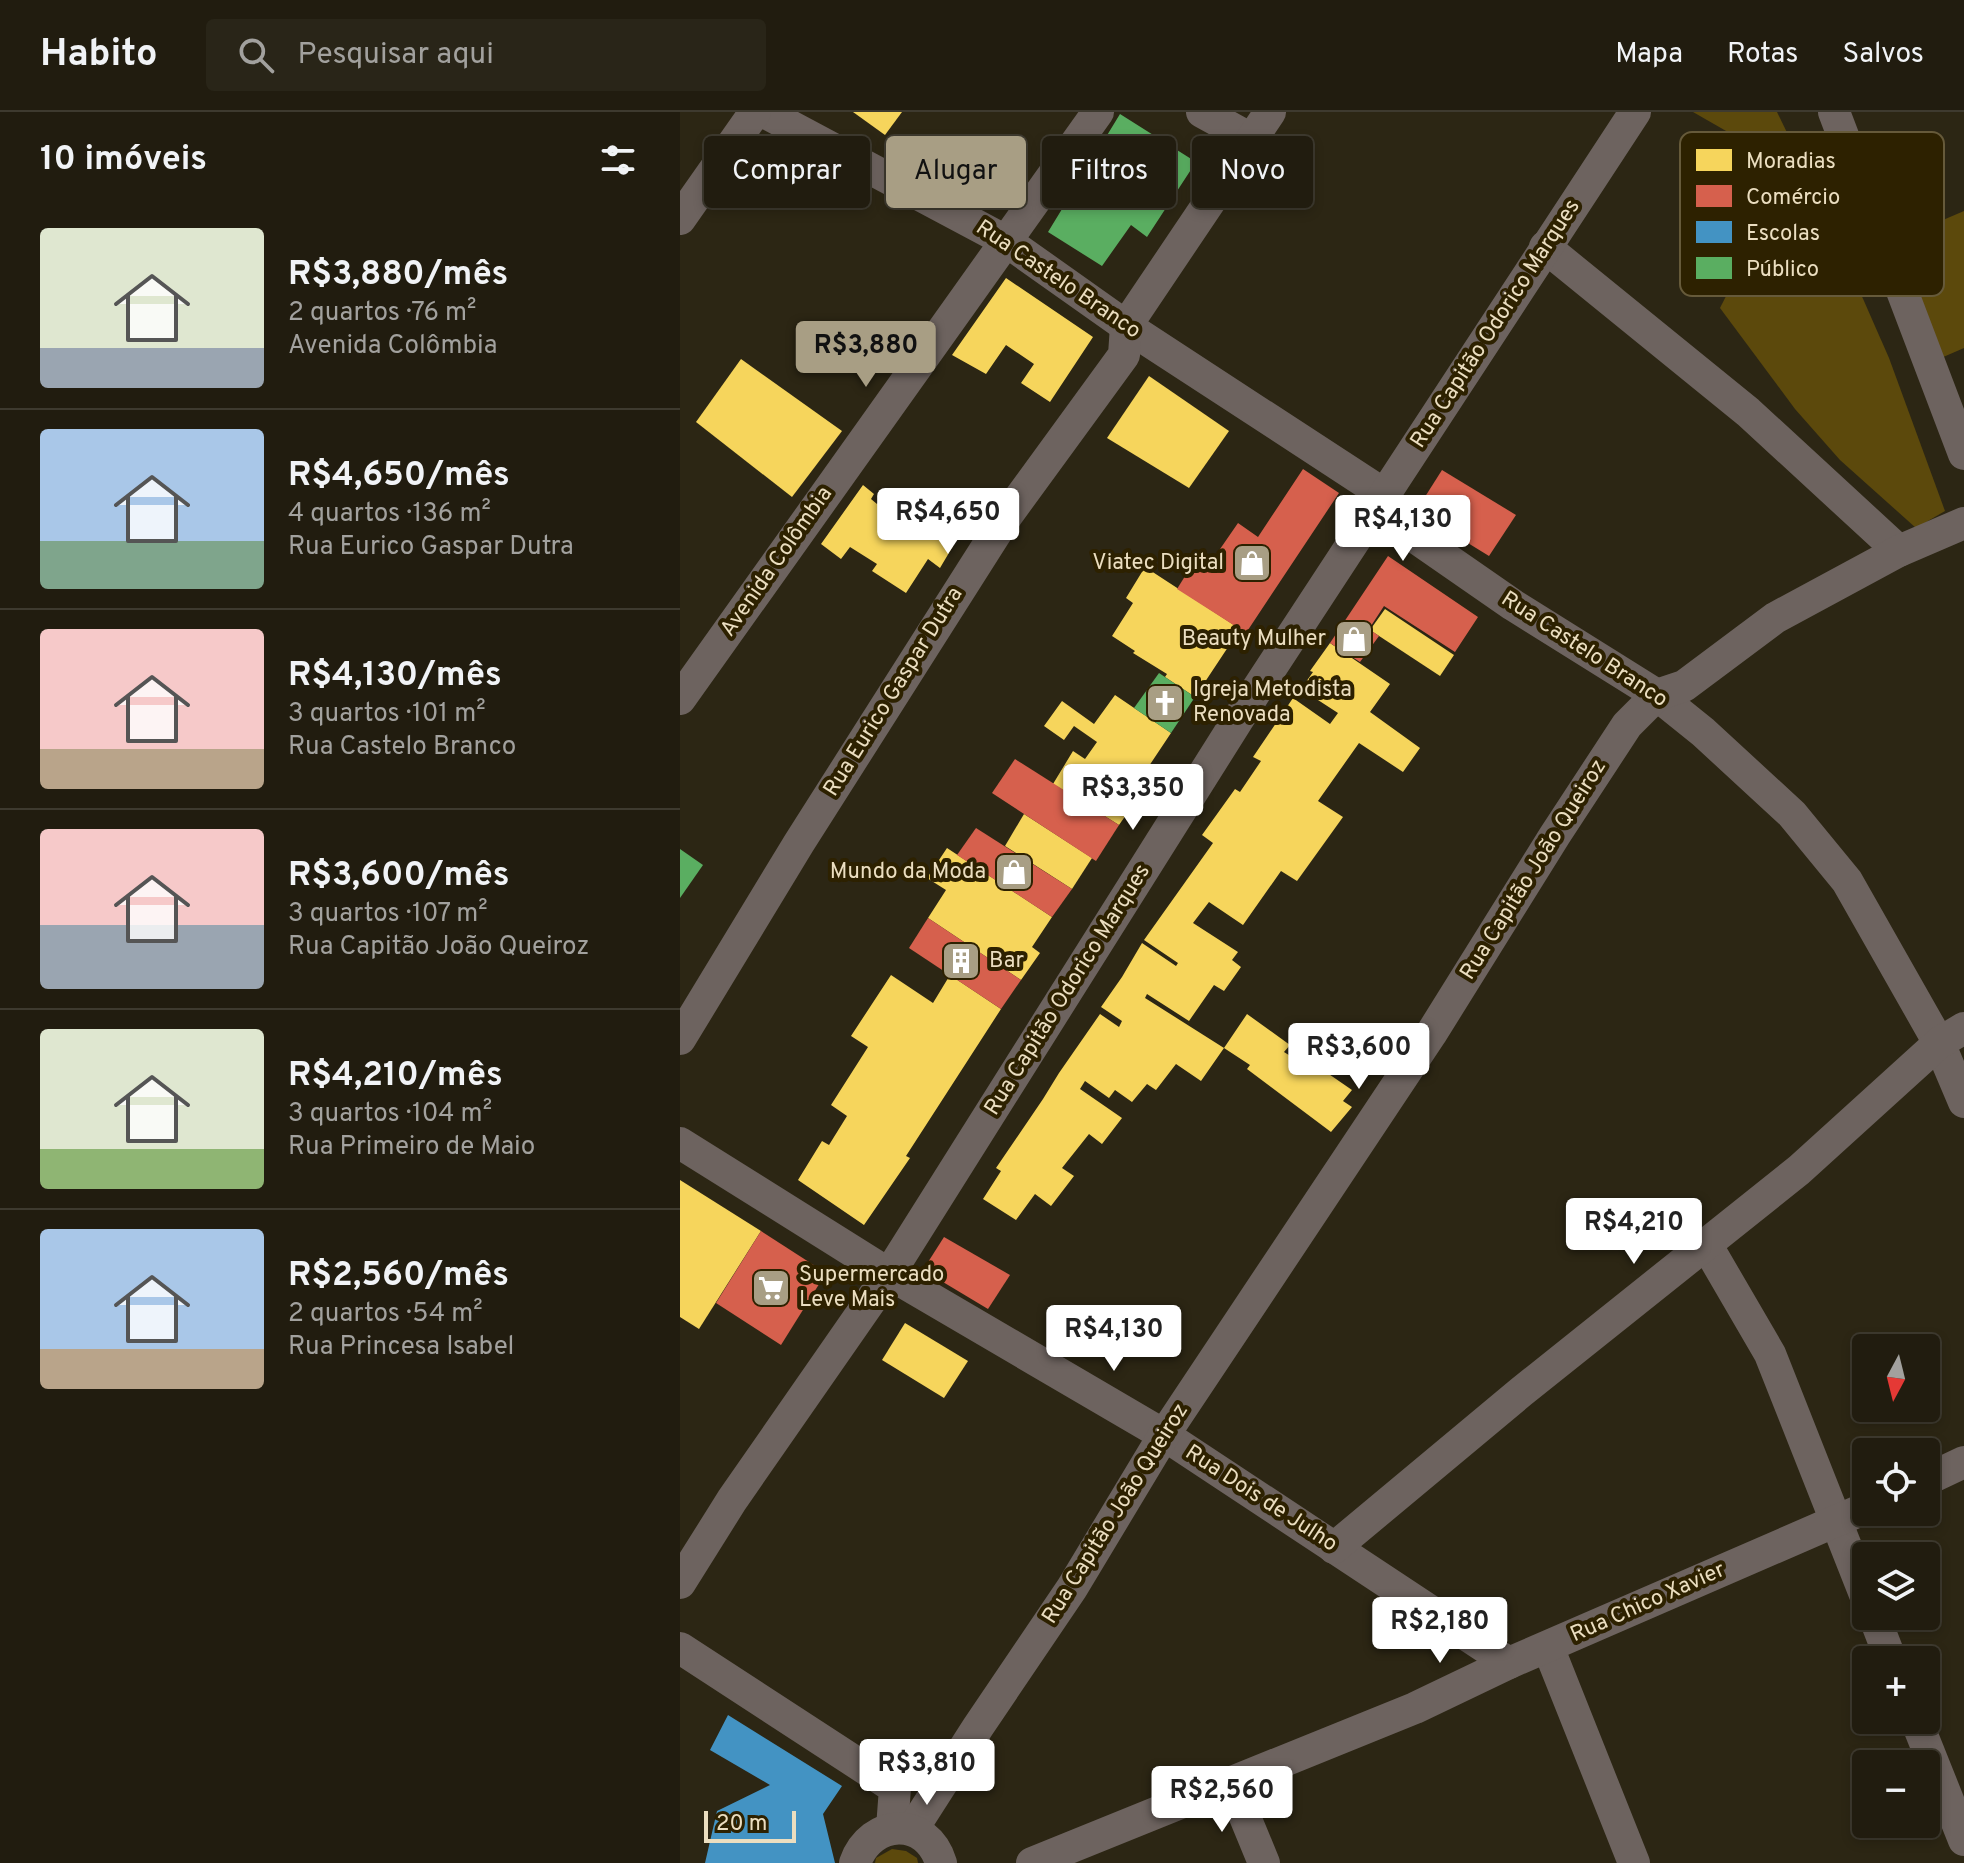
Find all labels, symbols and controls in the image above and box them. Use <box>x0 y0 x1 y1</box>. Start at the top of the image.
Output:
search box <box>206 19 766 91</box>
text: Habito <box>40 31 158 80</box>
icon: search <box>234 33 278 77</box>
text: Pesquisar aqui <box>298 37 494 74</box>
text: Mapa <box>1615 37 1683 73</box>
text: Rotas <box>1727 37 1798 73</box>
text: Salvos <box>1842 37 1924 73</box>
legend <box>1680 132 1944 296</box>
chip: Comprar <box>704 136 870 208</box>
chip: Alugar <box>886 136 1026 208</box>
chip: Filtros <box>1042 136 1176 208</box>
chip: Novo <box>1192 136 1313 208</box>
icon: filters <box>596 138 640 182</box>
text: 10 imóveis <box>40 139 207 182</box>
text: Moradias <box>1746 149 1836 176</box>
text: Comércio <box>1746 185 1840 212</box>
street label: Rua Capitão Odorico Marques <box>1405 194 1587 454</box>
street label: Rua Castelo Branco <box>970 215 1146 345</box>
text: Escolas <box>1746 221 1820 248</box>
text: R$3,880/mês <box>288 254 508 297</box>
text: Público <box>1746 257 1819 284</box>
icon: home <box>104 260 200 356</box>
text: 2 quartos · 76 m² <box>288 297 477 330</box>
pin: R$3,880 <box>792 321 940 389</box>
text: Avenida Colômbia <box>288 330 497 363</box>
text: R$3,880 <box>814 330 918 363</box>
text: R$4,650/mês <box>288 455 510 498</box>
icon: home <box>104 461 200 557</box>
street label: Avenida Colômbia <box>715 482 839 642</box>
pin: R$4,650 <box>874 488 1022 556</box>
pin: R$4,130 <box>1329 495 1477 563</box>
text: R$4,650 <box>895 497 1001 530</box>
text: 4 quartos · 136 m² <box>288 498 491 531</box>
text: R$4,130 <box>1353 504 1453 537</box>
text: Rua Eurico Gaspar Dutra <box>288 531 574 564</box>
shop icon: Viatec Digital <box>1231 542 1273 584</box>
place label: Viatec Digital <box>1092 550 1224 577</box>
street label: Rua Eurico Gaspar Dutra <box>818 582 970 802</box>
street label: Rua Castelo Branco <box>1496 586 1672 714</box>
shop icon: Beauty Mulher <box>1333 618 1375 660</box>
place label: Beauty Mulher <box>1182 626 1326 653</box>
text: R$4,130/mês <box>288 655 502 698</box>
icon: home <box>104 661 200 757</box>
place label: Igreja Metodista Renovada <box>1193 677 1352 729</box>
church icon: Igreja Metodista Renovada <box>1144 682 1186 724</box>
text: 3 quartos · 101 m² <box>288 698 486 731</box>
text: Rua Castelo Branco <box>288 731 516 764</box>
street label: Rua Capitão João Queiroz <box>1455 755 1613 985</box>
pin: R$3,350 <box>1059 764 1207 832</box>
text: R$3,350 <box>1081 773 1185 806</box>
shop icon: Mundo da Moda <box>993 851 1035 893</box>
text: R$3,600/mês <box>288 855 509 898</box>
place label: Mundo da Moda <box>830 859 986 886</box>
street label: Rua Capitão Odorico Marques <box>979 859 1157 1121</box>
icon: home <box>104 861 200 957</box>
text: 3 quartos · 107 m² <box>288 898 488 931</box>
text: Rua Capitão João Queiroz <box>288 931 589 964</box>
building icon: Bar <box>940 940 982 982</box>
place label: Bar <box>989 948 1024 975</box>
pin: R$3,600 <box>1285 1023 1433 1091</box>
text: R$3,600 <box>1306 1032 1412 1065</box>
text: R$4,210/mês <box>288 1055 503 1098</box>
icon: home <box>104 1061 200 1157</box>
text: 3 quartos · 104 m² <box>288 1098 492 1131</box>
text: Rua Primeiro de Maio <box>288 1131 535 1164</box>
pin: R$4,210 <box>1560 1198 1708 1266</box>
text: R$4,210 <box>1584 1207 1684 1240</box>
text: R$2,560/mês <box>288 1255 509 1298</box>
icon: home <box>104 1261 200 1357</box>
place label: Supermercado Leve Mais <box>799 1262 944 1314</box>
supermarket icon: Supermercado Leve Mais <box>750 1267 792 1309</box>
text: 2 quartos · 54 m² <box>288 1298 483 1331</box>
pin: R$4,130 <box>1040 1305 1188 1373</box>
text: R$4,130 <box>1064 1314 1164 1347</box>
text: Rua Princesa Isabel <box>288 1331 514 1364</box>
north arrow <box>1852 1334 1940 1422</box>
map controls <box>1852 1334 1940 1838</box>
street label: Rua Capitão João Queiroz <box>1037 1399 1195 1629</box>
button: locate <box>1852 1438 1940 1526</box>
street label: Rua Dois de Julho <box>1180 1440 1342 1558</box>
button: layers <box>1852 1542 1940 1630</box>
street label: Rua Chico Xavier <box>1566 1557 1730 1649</box>
pin: R$2,180 <box>1366 1597 1514 1665</box>
text: R$2,180 <box>1390 1606 1490 1639</box>
button: + <box>1852 1646 1940 1734</box>
pin: R$3,810 <box>853 1739 1001 1807</box>
text: R$3,810 <box>878 1748 976 1781</box>
button: − <box>1852 1750 1940 1838</box>
pin: R$2,560 <box>1148 1766 1296 1834</box>
text: R$2,560 <box>1170 1775 1274 1808</box>
scale bar <box>704 1807 796 1843</box>
text: 20 m <box>716 1811 767 1838</box>

